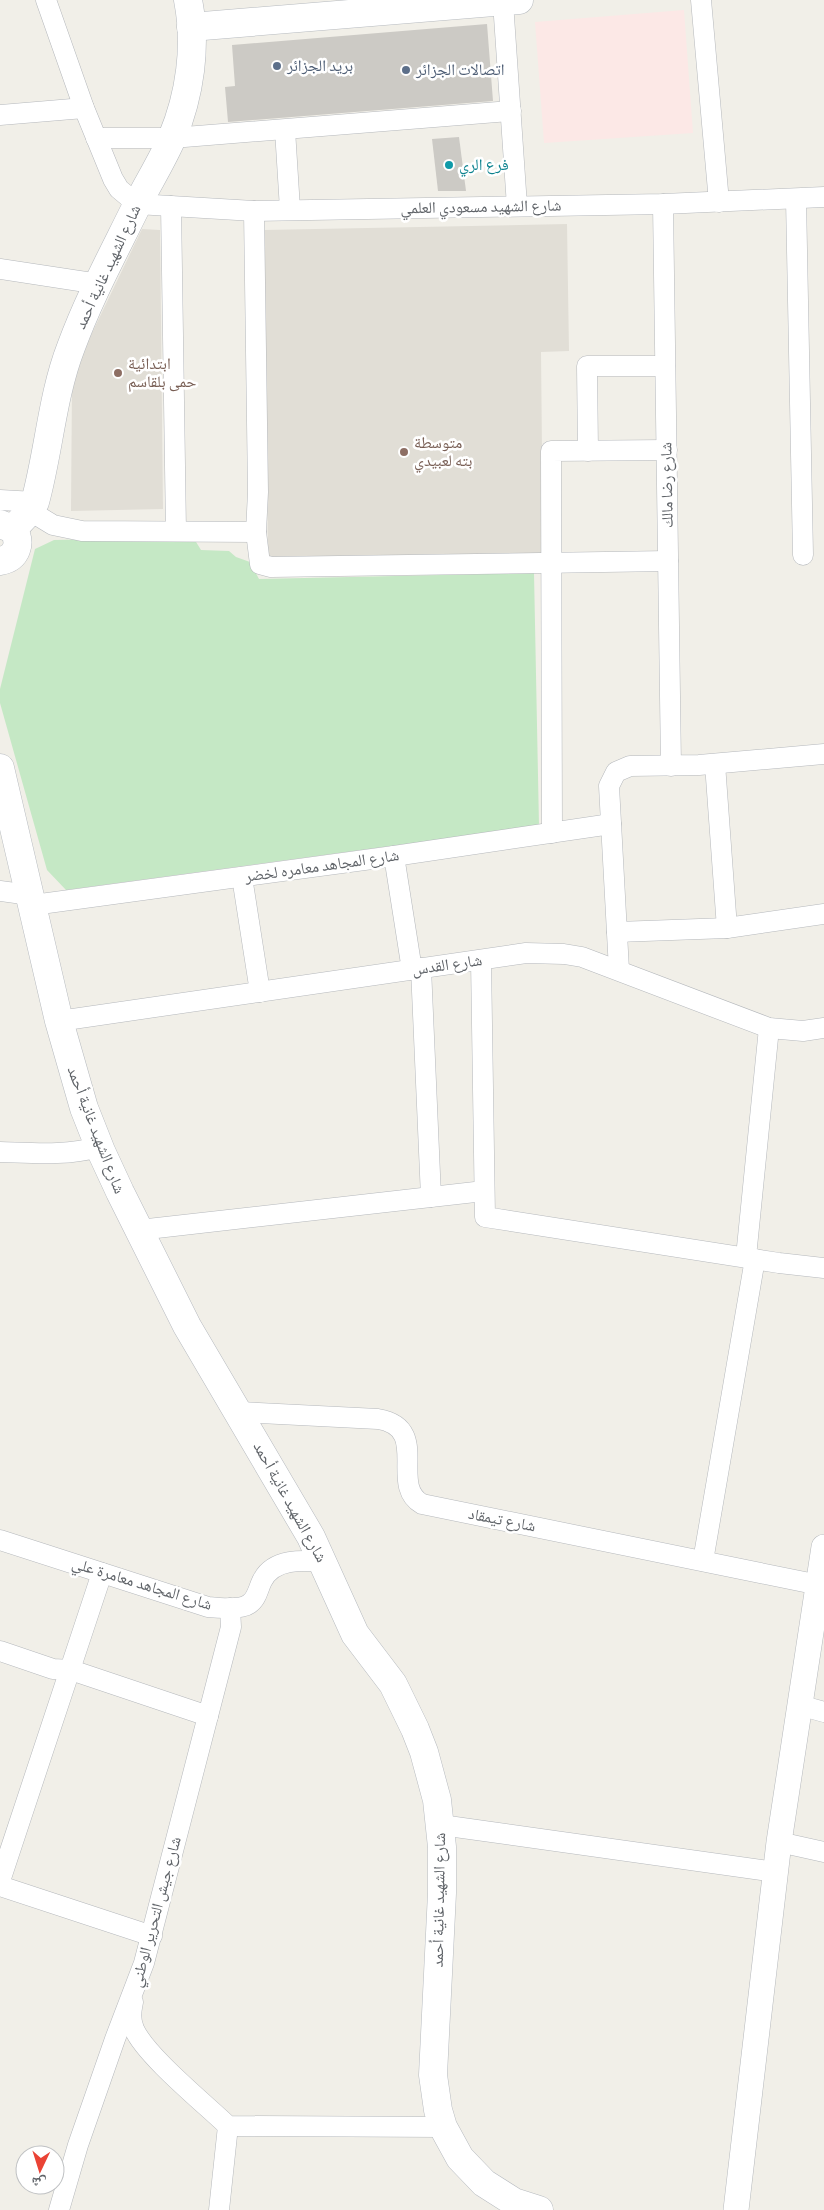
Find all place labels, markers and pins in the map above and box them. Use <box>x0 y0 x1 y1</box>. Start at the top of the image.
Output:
place label: بريد الجزائر <box>286 55 353 77</box>
place label: اتصالات الجزائر <box>415 59 505 81</box>
marker: بريد الجزائر <box>271 60 283 72</box>
marker: اتصالات الجزائر <box>400 64 412 76</box>
place label: فرع الري <box>459 154 509 177</box>
marker: فرع الري <box>443 159 455 171</box>
place label: ابتدائية حمى بلقاسم <box>128 353 197 393</box>
marker: ابتدائية حمى بلقاسم <box>112 367 124 379</box>
place label: متوسطة بته لعبيدي <box>414 432 473 473</box>
marker: متوسطة بته لعبيدي <box>398 446 410 458</box>

